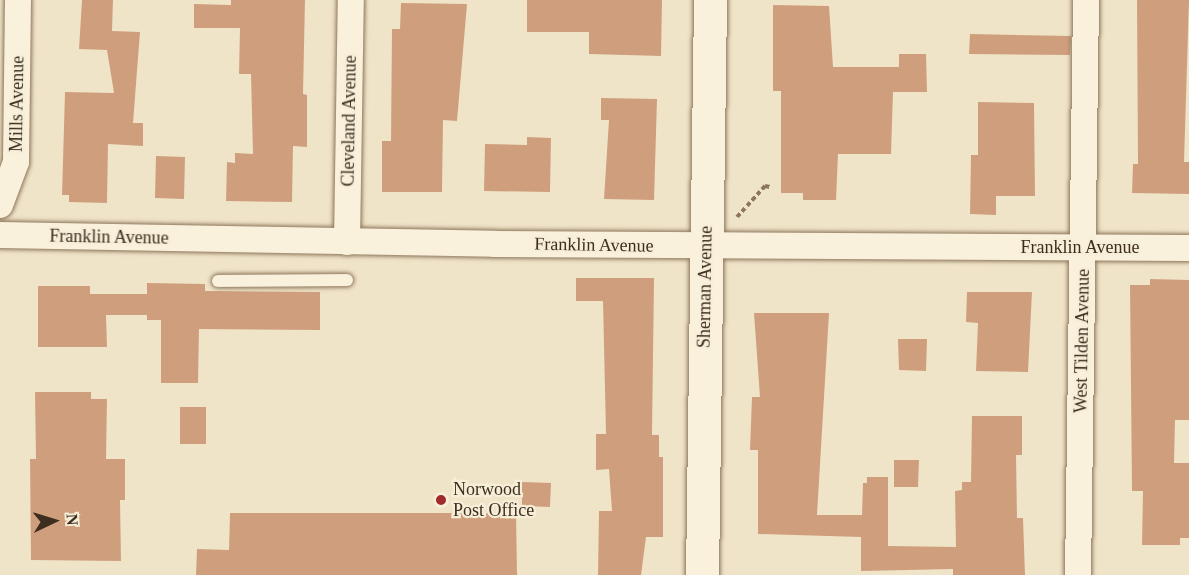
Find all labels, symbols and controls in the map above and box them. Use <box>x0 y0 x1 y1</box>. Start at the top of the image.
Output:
street label: Mills Avenue <box>5 55 29 153</box>
street label: Cleveland Avenue <box>337 55 361 187</box>
street label: Franklin Avenue <box>49 225 169 249</box>
street label: Sherman Avenue <box>693 225 717 349</box>
street label: Franklin Avenue <box>534 233 654 257</box>
street label: Franklin Avenue <box>1020 236 1140 258</box>
street label: West Tilden Avenue <box>1070 268 1094 414</box>
place label: Norwood Post Office <box>453 479 534 522</box>
north arrow <box>24 491 84 551</box>
marker: Norwood Post Office <box>434 493 448 507</box>
text: N <box>64 513 81 526</box>

